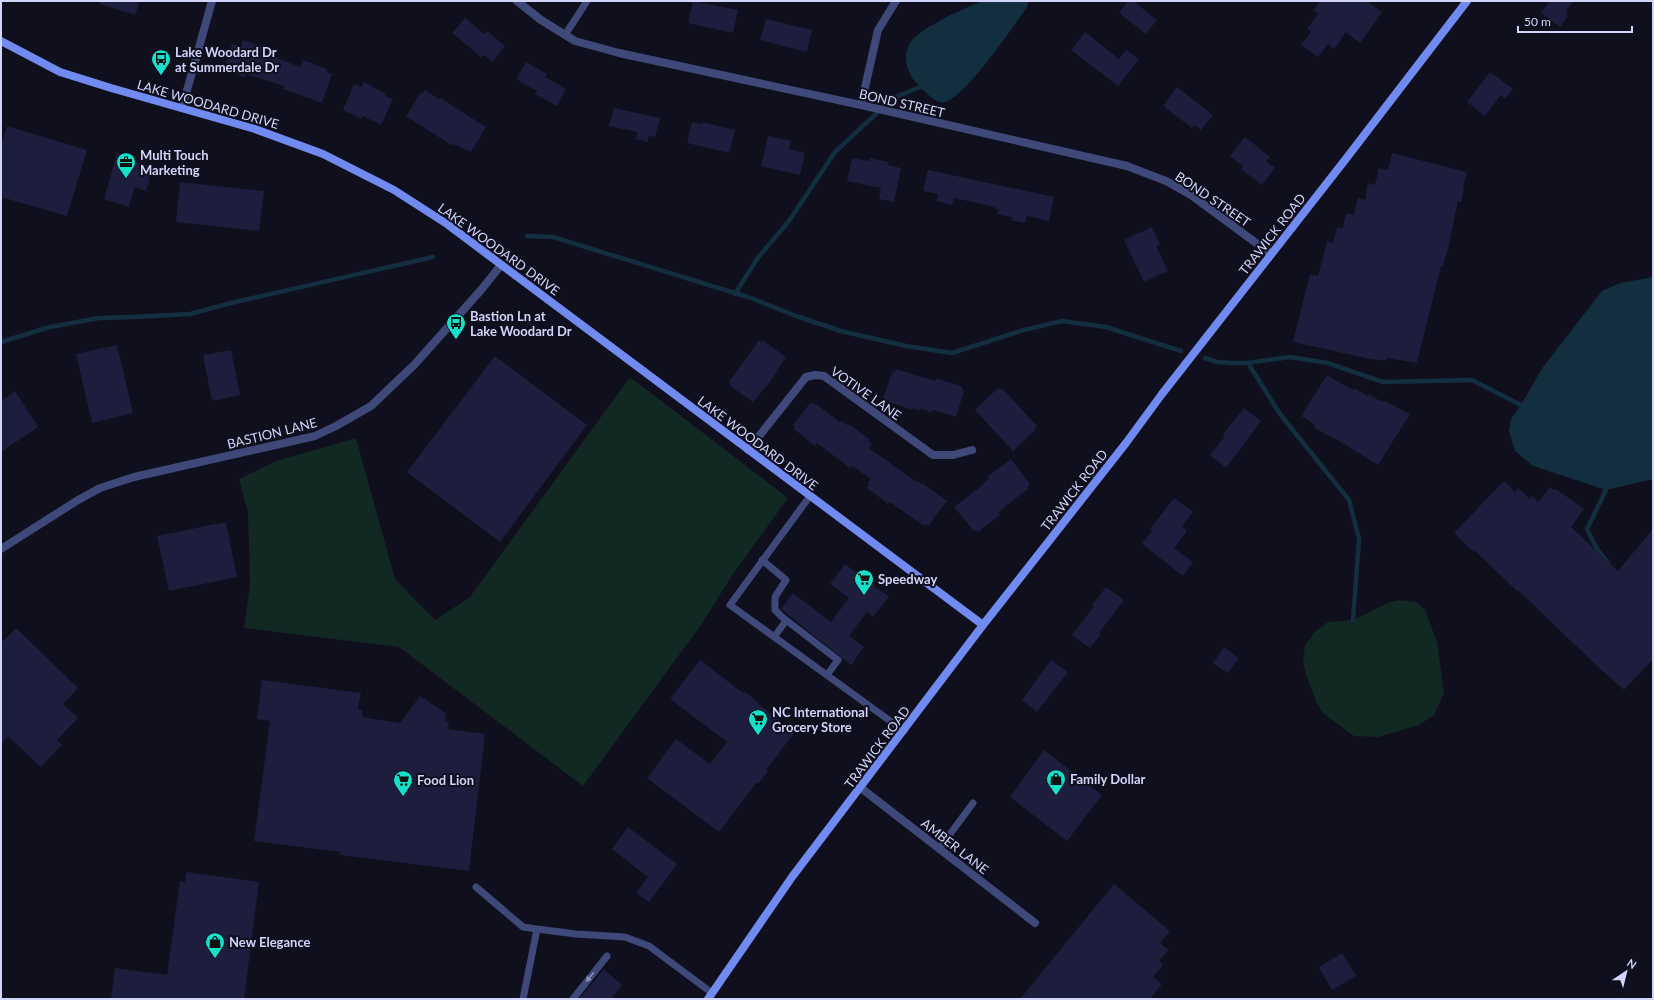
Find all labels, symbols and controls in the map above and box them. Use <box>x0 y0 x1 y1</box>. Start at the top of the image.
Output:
scale bar <box>1518 8 1632 34</box>
text: 50 m <box>1524 14 1551 29</box>
place label: Lake Woodard Dr at Summerdale Dr <box>175 44 279 75</box>
bus stop icon: Lake Woodard Dr at Summerdale Dr <box>150 48 172 76</box>
street label: LAKE WOODARD DRIVE <box>135 76 281 132</box>
street label: BOND STREET <box>858 85 947 121</box>
place label: Multi Touch Marketing <box>140 147 208 178</box>
office icon: Multi Touch Marketing <box>115 151 137 179</box>
street label: BOND STREET <box>1172 168 1254 230</box>
street label: TRAWICK ROAD <box>1235 190 1309 278</box>
street label: LAKE WOODARD DRIVE <box>435 199 563 299</box>
place label: Bastion Ln at Lake Woodard Dr <box>470 308 572 339</box>
bus stop icon: Bastion Ln at Lake Woodard Dr <box>445 312 467 340</box>
street label: VOTIVE LANE <box>828 363 904 423</box>
street label: LAKE WOODARD DRIVE <box>695 392 821 494</box>
street label: BASTION LANE <box>225 414 319 452</box>
street label: TRAWICK ROAD <box>1037 446 1111 534</box>
supermarket icon: Speedway <box>853 568 875 596</box>
place label: Speedway <box>878 571 937 587</box>
street label: TRAWICK ROAD <box>841 703 913 791</box>
place label: NC International Grocery Store <box>772 704 868 735</box>
supermarket icon: NC International Grocery Store <box>747 708 769 736</box>
shop icon: Family Dollar <box>1045 768 1067 796</box>
supermarket icon: Food Lion <box>392 769 414 797</box>
place label: Family Dollar <box>1070 771 1146 787</box>
place label: Food Lion <box>417 772 474 788</box>
street label: AMBER LANE <box>918 815 992 877</box>
shop icon: New Elegance <box>204 931 226 959</box>
place label: New Elegance <box>229 934 311 950</box>
north arrow <box>1606 952 1646 992</box>
text: N <box>1625 956 1639 971</box>
one-way arrow <box>585 972 594 983</box>

